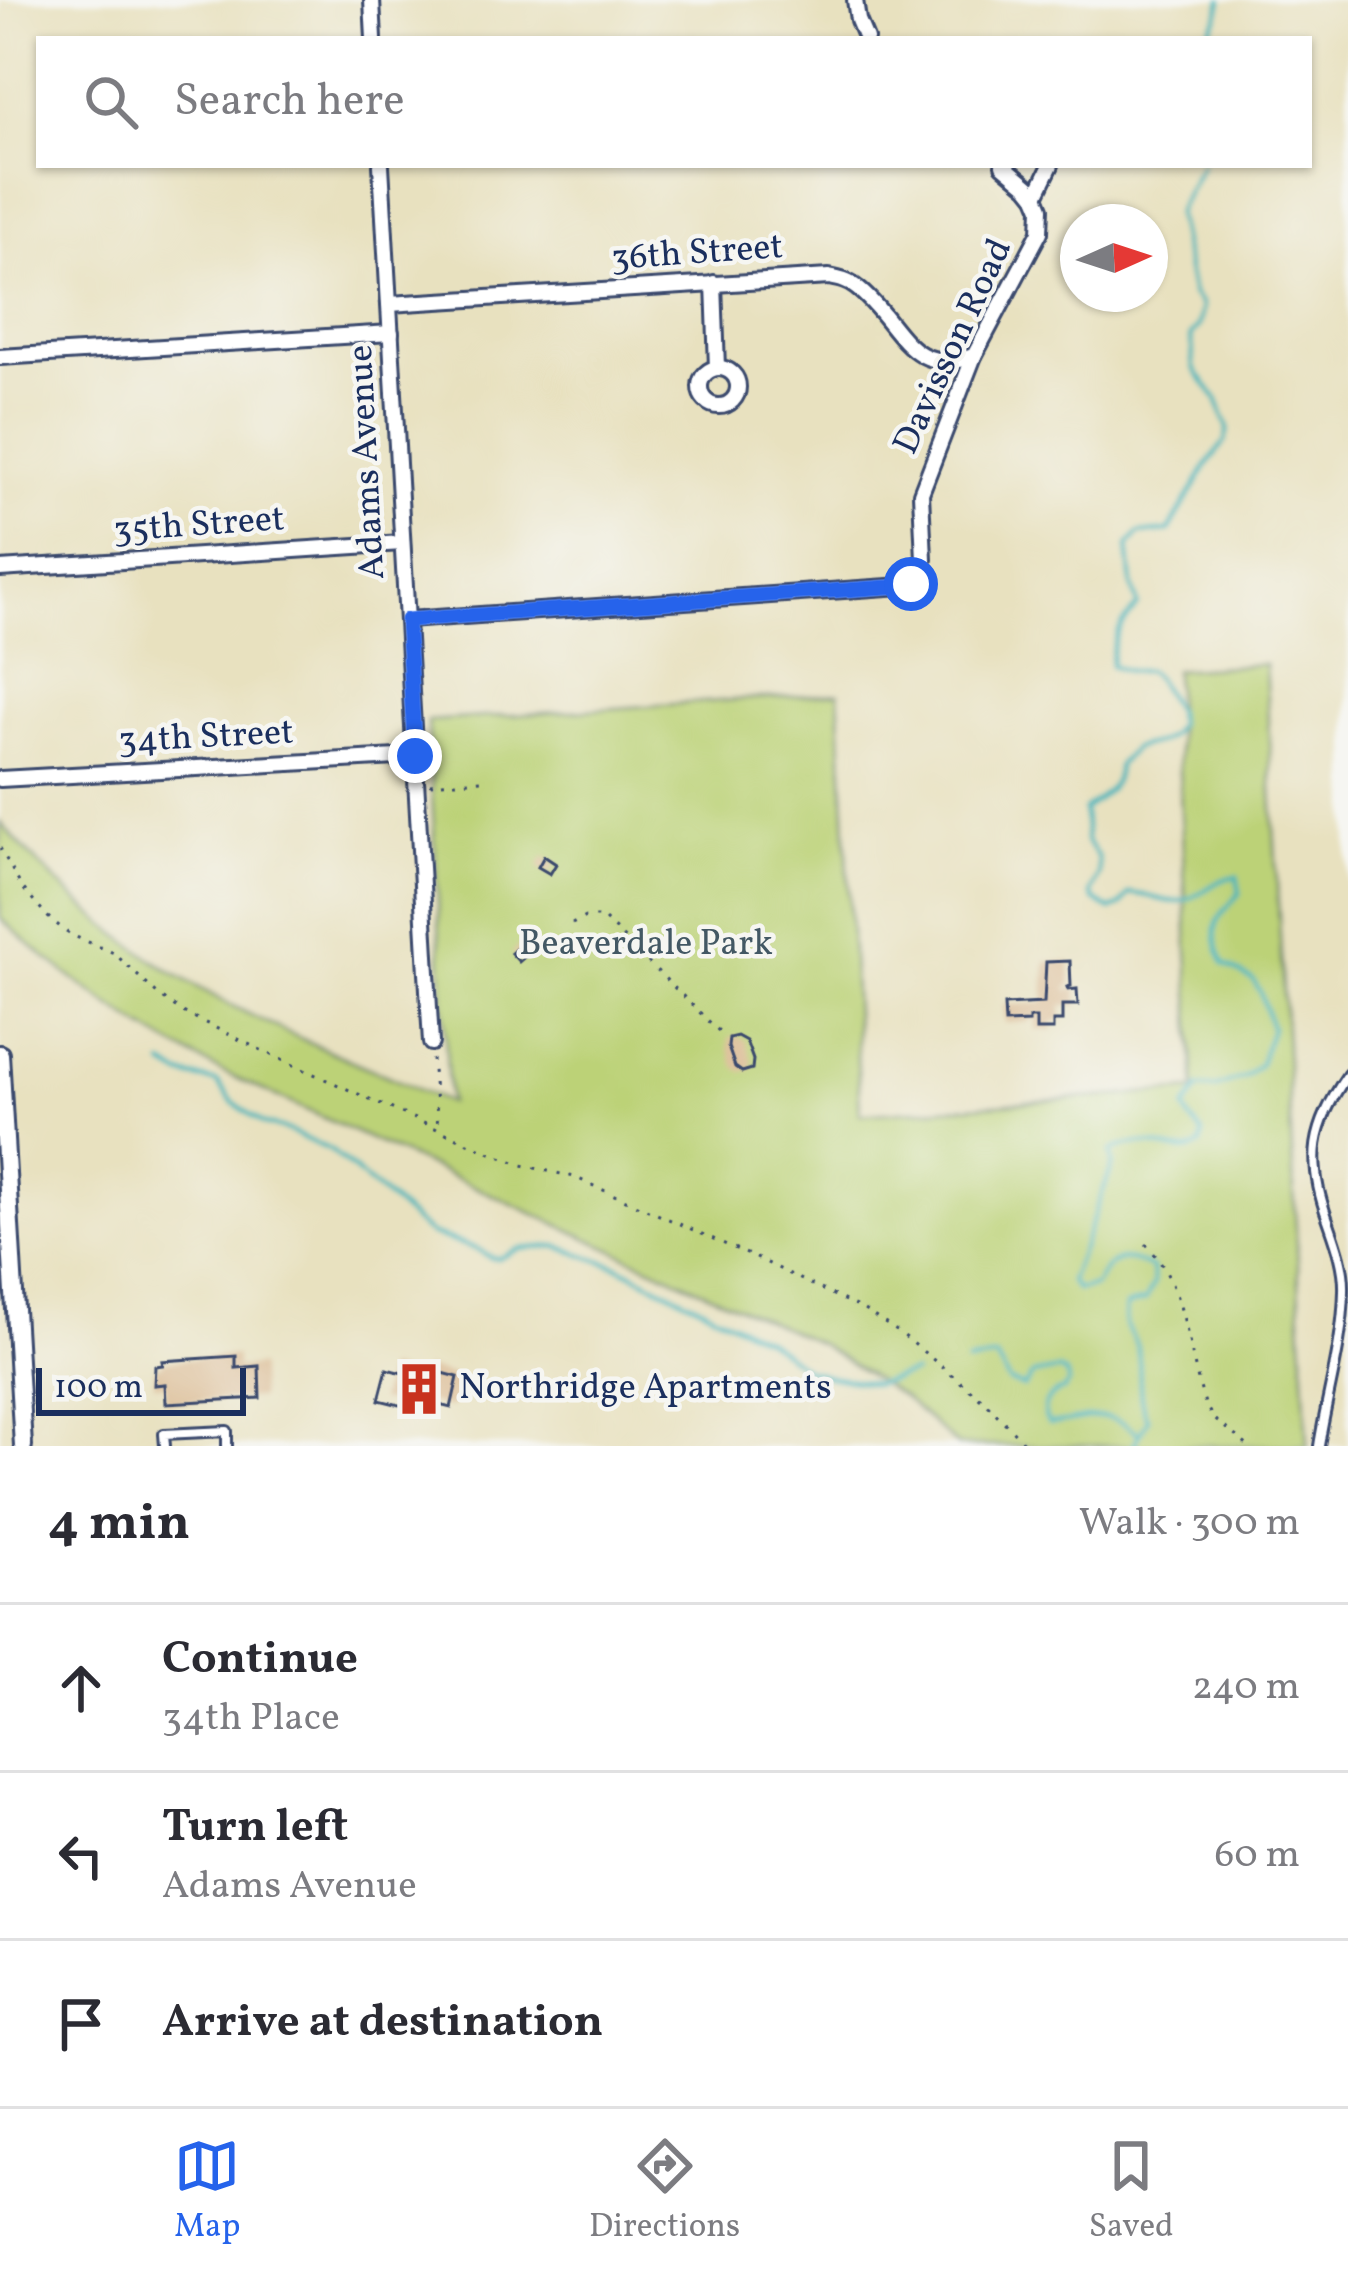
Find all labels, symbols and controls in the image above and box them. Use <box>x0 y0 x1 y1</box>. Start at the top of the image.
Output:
search box <box>36 36 1312 168</box>
icon: search <box>78 69 144 135</box>
text: Search here <box>174 71 405 134</box>
north arrow <box>1060 204 1168 312</box>
street label: 36th Street <box>609 223 785 285</box>
street label: Davisson Road <box>882 231 1026 463</box>
street label: Adams Avenue <box>337 343 399 581</box>
street label: 35th Street <box>112 495 286 557</box>
route start <box>884 557 938 611</box>
street label: 34th Street <box>117 708 295 768</box>
route end <box>388 729 442 783</box>
park label: Beaverdale Park <box>519 920 773 970</box>
building icon: Northridge Apartments <box>390 1360 448 1418</box>
scale bar <box>36 1362 246 1415</box>
place label: Northridge Apartments <box>459 1364 832 1414</box>
text: 100 m <box>54 1366 143 1412</box>
text: 4 min <box>48 1489 190 1560</box>
text: Walk · 300 m <box>1079 1497 1300 1551</box>
text: Continue <box>162 1629 358 1692</box>
icon: ahead <box>48 1655 114 1721</box>
text: 240 m <box>1192 1661 1300 1715</box>
text: 34th Place <box>162 1692 340 1746</box>
text: Turn left <box>162 1797 348 1860</box>
icon: left <box>48 1823 114 1889</box>
text: 60 m <box>1215 1829 1300 1883</box>
text: Adams Avenue <box>162 1860 417 1914</box>
icon: arrive <box>48 1991 114 2057</box>
text: Arrive at destination <box>162 1992 603 2055</box>
tab: Map <box>174 2133 240 2251</box>
tab: Directions <box>589 2133 740 2251</box>
tab: Saved <box>1089 2133 1174 2251</box>

